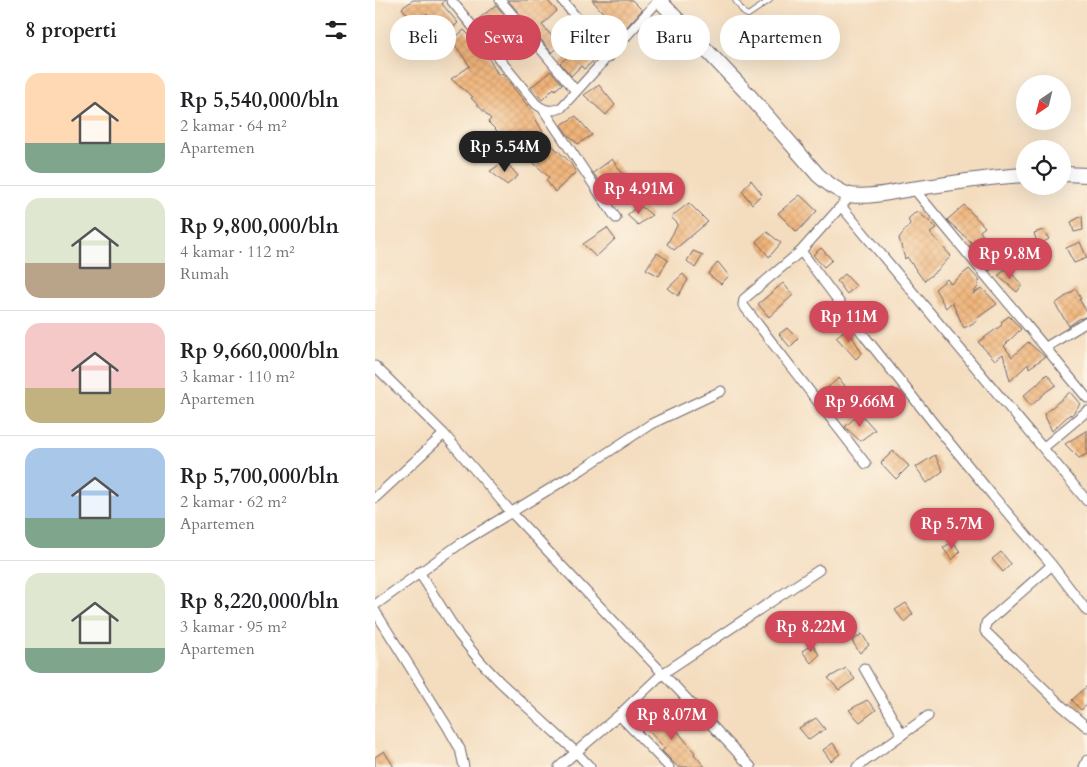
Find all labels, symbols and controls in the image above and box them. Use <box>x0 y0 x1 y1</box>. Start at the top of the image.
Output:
chip: Beli <box>390 15 456 60</box>
chip: Sewa <box>466 15 541 60</box>
chip: Filter <box>551 15 628 60</box>
chip: Baru <box>638 15 710 60</box>
chip: Apartemen <box>720 15 840 60</box>
text: 8 properti <box>25 16 117 45</box>
icon: filters <box>322 16 350 44</box>
north arrow <box>1016 75 1071 130</box>
map controls <box>1016 75 1071 195</box>
text: Rp 5,540,000/bln <box>180 86 339 115</box>
icon: home <box>65 93 125 153</box>
text: 2 kamar · 64 m² <box>180 115 286 137</box>
pin: Rp 5.54M <box>453 130 557 173</box>
text: Rp 5.54M <box>470 136 540 158</box>
text: Apartemen <box>180 137 255 159</box>
button: locate <box>1016 140 1071 195</box>
pin: Rp 4.91M <box>587 172 691 215</box>
text: Rp 4.91M <box>604 178 674 200</box>
text: Rp 9,800,000/bln <box>180 212 339 241</box>
icon: home <box>65 218 125 278</box>
pin: Rp 9.8M <box>964 238 1056 280</box>
text: 4 kamar · 112 m² <box>180 241 295 263</box>
text: Rp 9.8M <box>979 243 1041 265</box>
text: Rumah <box>180 263 229 285</box>
pin: Rp 11M <box>808 300 890 343</box>
text: Rp 11M <box>820 306 878 328</box>
text: Rp 9,660,000/bln <box>180 337 339 366</box>
icon: home <box>65 343 125 403</box>
text: 3 kamar · 110 m² <box>180 366 295 388</box>
pin: Rp 9.66M <box>808 386 912 428</box>
text: Apartemen <box>180 388 255 410</box>
text: Rp 9.66M <box>825 391 895 413</box>
text: Rp 5,700,000/bln <box>180 462 339 491</box>
icon: home <box>65 468 125 528</box>
text: 2 kamar · 62 m² <box>180 491 286 513</box>
pin: Rp 5.7M <box>906 508 998 550</box>
text: Apartemen <box>180 513 255 535</box>
text: Rp 5.7M <box>921 513 983 535</box>
text: Rp 8,220,000/bln <box>180 587 339 616</box>
icon: home <box>65 593 125 653</box>
pin: Rp 8.22M <box>759 610 863 653</box>
text: 3 kamar · 95 m² <box>180 616 286 638</box>
text: Rp 8.22M <box>776 616 846 638</box>
text: Apartemen <box>180 638 255 660</box>
pin: Rp 8.07M <box>620 698 724 741</box>
text: Rp 8.07M <box>637 704 707 726</box>

